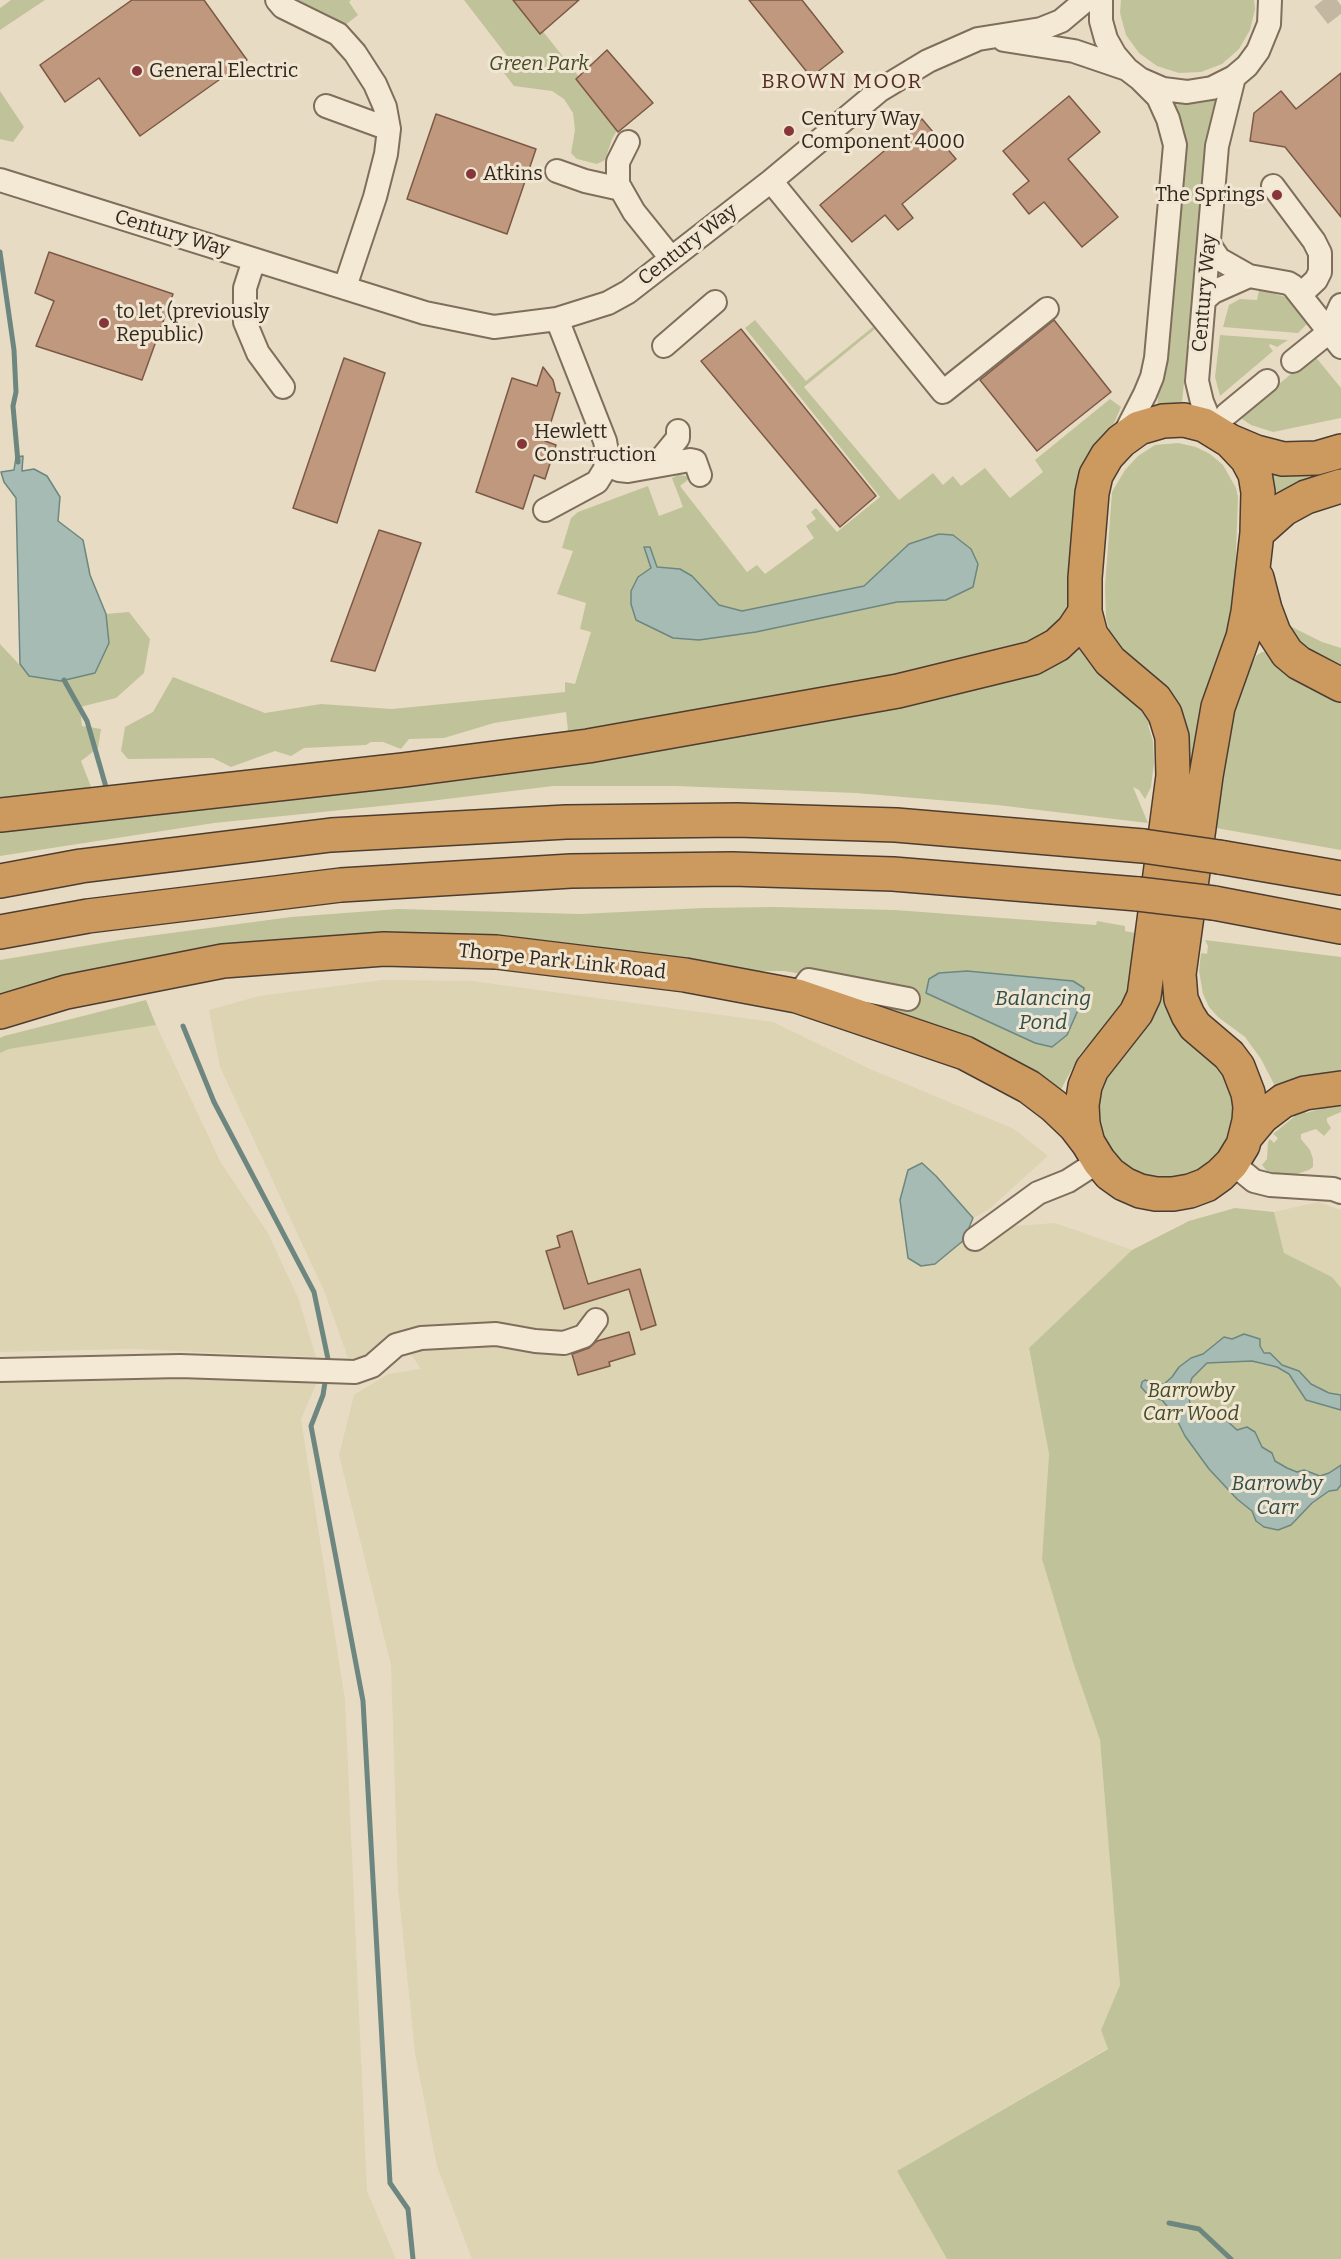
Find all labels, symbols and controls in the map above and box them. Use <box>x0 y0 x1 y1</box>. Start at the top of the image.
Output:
park label: Green Park <box>489 52 589 76</box>
place label: General Electric <box>149 59 298 83</box>
marker: General Electric <box>130 64 144 78</box>
district label: BROWN MOOR <box>761 69 923 95</box>
place label: Century Way Component 4000 <box>801 107 965 154</box>
marker: Century Way Component 4000 <box>782 124 796 138</box>
place label: Atkins <box>483 162 543 186</box>
marker: Atkins <box>464 167 478 181</box>
place label: The Springs <box>1155 183 1265 207</box>
marker: The Springs <box>1270 188 1284 202</box>
street label: Century Way <box>634 199 742 291</box>
street label: Century Way <box>112 205 232 263</box>
street label: Century Way <box>1188 233 1222 353</box>
place label: to let (previously Republic) <box>116 300 269 347</box>
marker: to let (previously Republic) <box>97 316 111 330</box>
place label: Hewlett Construction <box>534 420 656 467</box>
marker: Hewlett Construction <box>515 437 529 451</box>
street label: Thorpe Park Link Road <box>457 939 667 985</box>
water label: Balancing Pond <box>995 986 1091 1036</box>
park label: Barrowby Carr Wood <box>1143 1379 1239 1426</box>
water label: Barrowby Carr <box>1231 1471 1323 1521</box>

